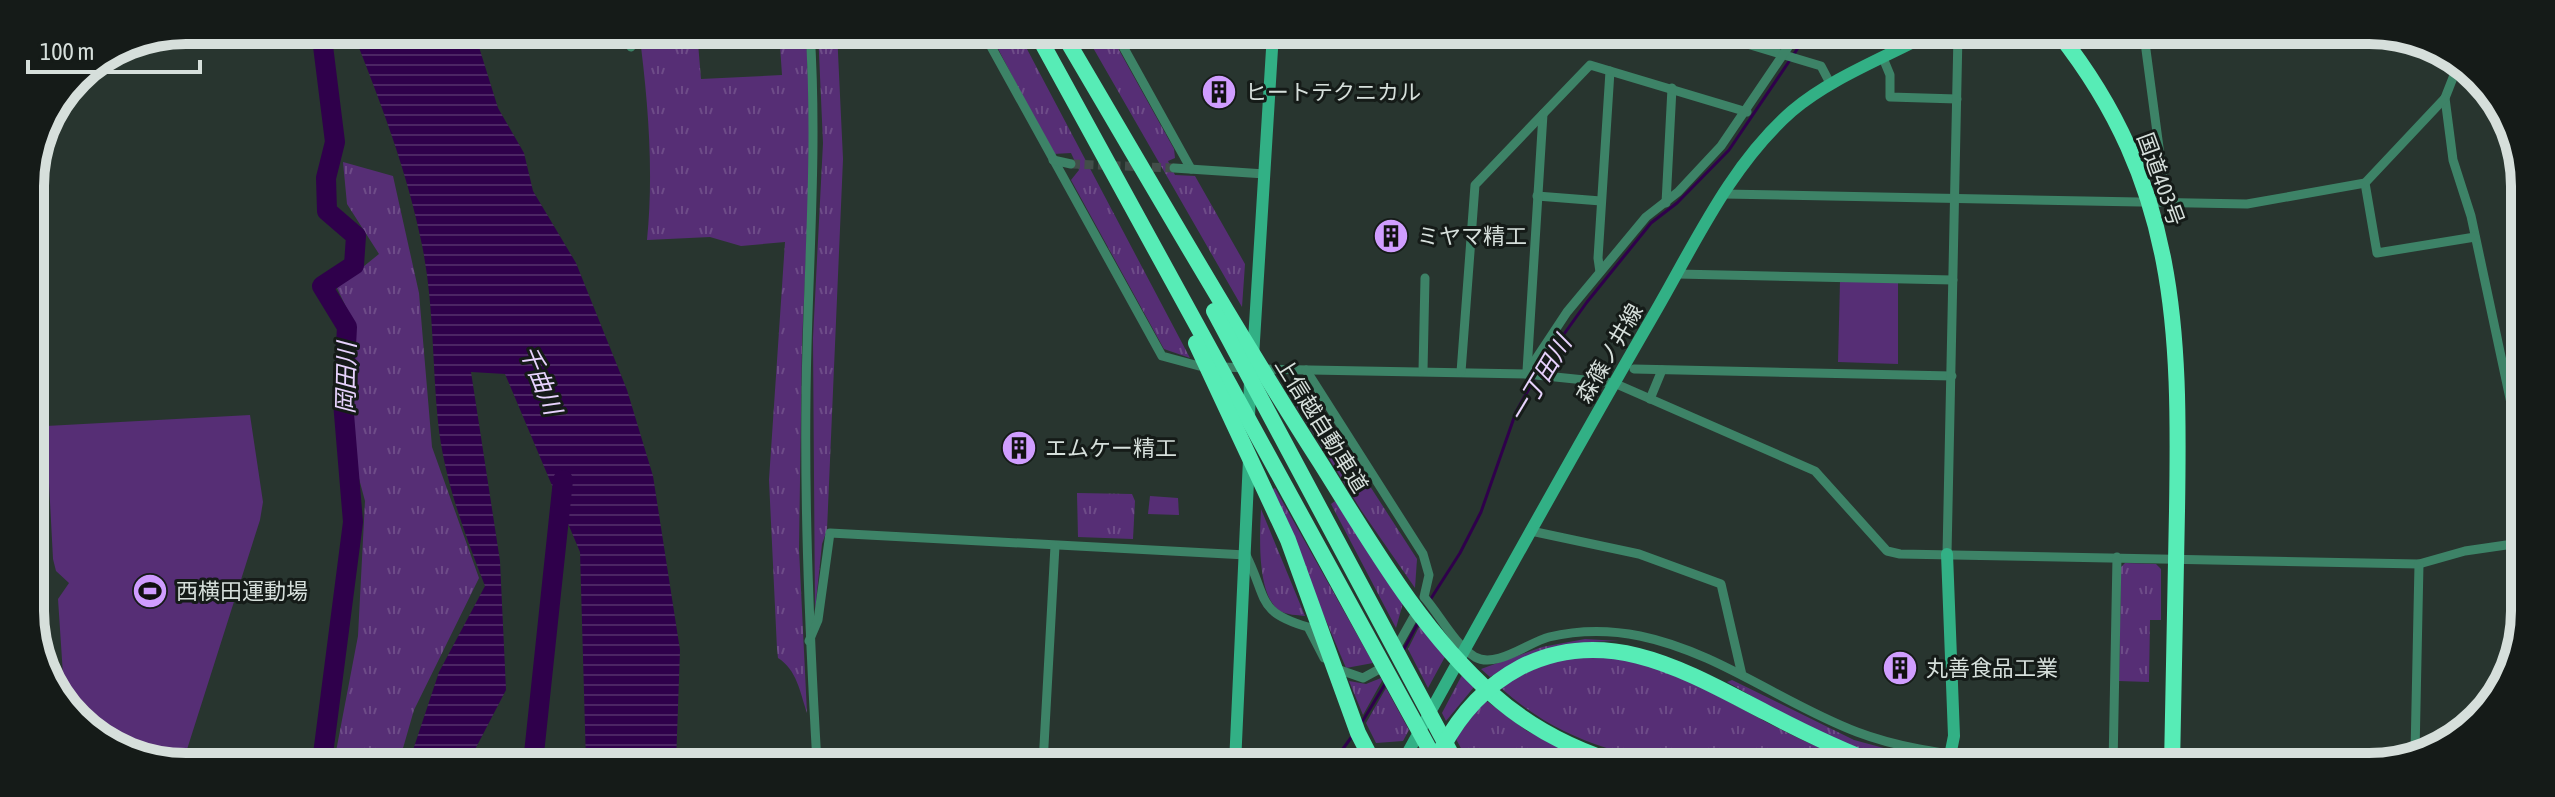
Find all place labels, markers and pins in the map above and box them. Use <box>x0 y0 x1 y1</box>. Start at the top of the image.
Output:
building icon: ヒートテクニカル <box>1200 73 1238 111</box>
place label: ヒートテクニカル <box>1245 79 1421 105</box>
building icon: ミヤマ精工 <box>1372 217 1410 255</box>
place label: ミヤマ精工 <box>1417 223 1527 249</box>
building icon: エムケー精工 <box>1000 429 1038 467</box>
place label: エムケー精工 <box>1045 435 1177 461</box>
sports icon: 西横田運動場 <box>131 572 169 610</box>
place label: 西横田運動場 <box>176 578 308 604</box>
building icon: 丸善食品工業 <box>1881 649 1919 687</box>
place label: 丸善食品工業 <box>1926 655 2058 681</box>

